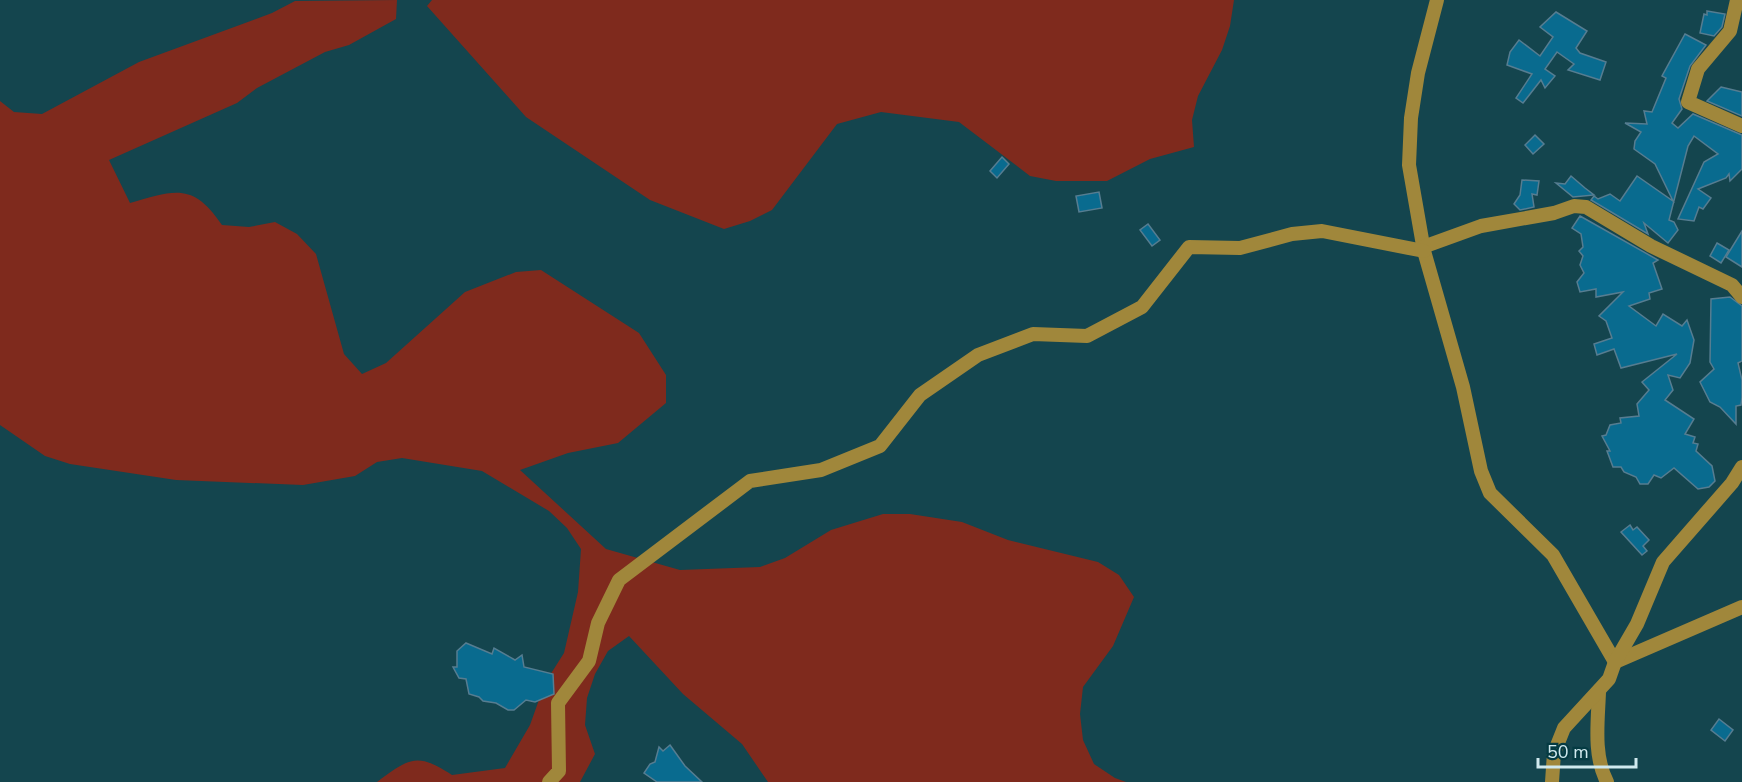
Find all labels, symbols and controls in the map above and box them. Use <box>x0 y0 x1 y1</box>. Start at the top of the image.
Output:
scale bar <box>1538 731 1636 769</box>
text: 50 m <box>1547 740 1589 764</box>

